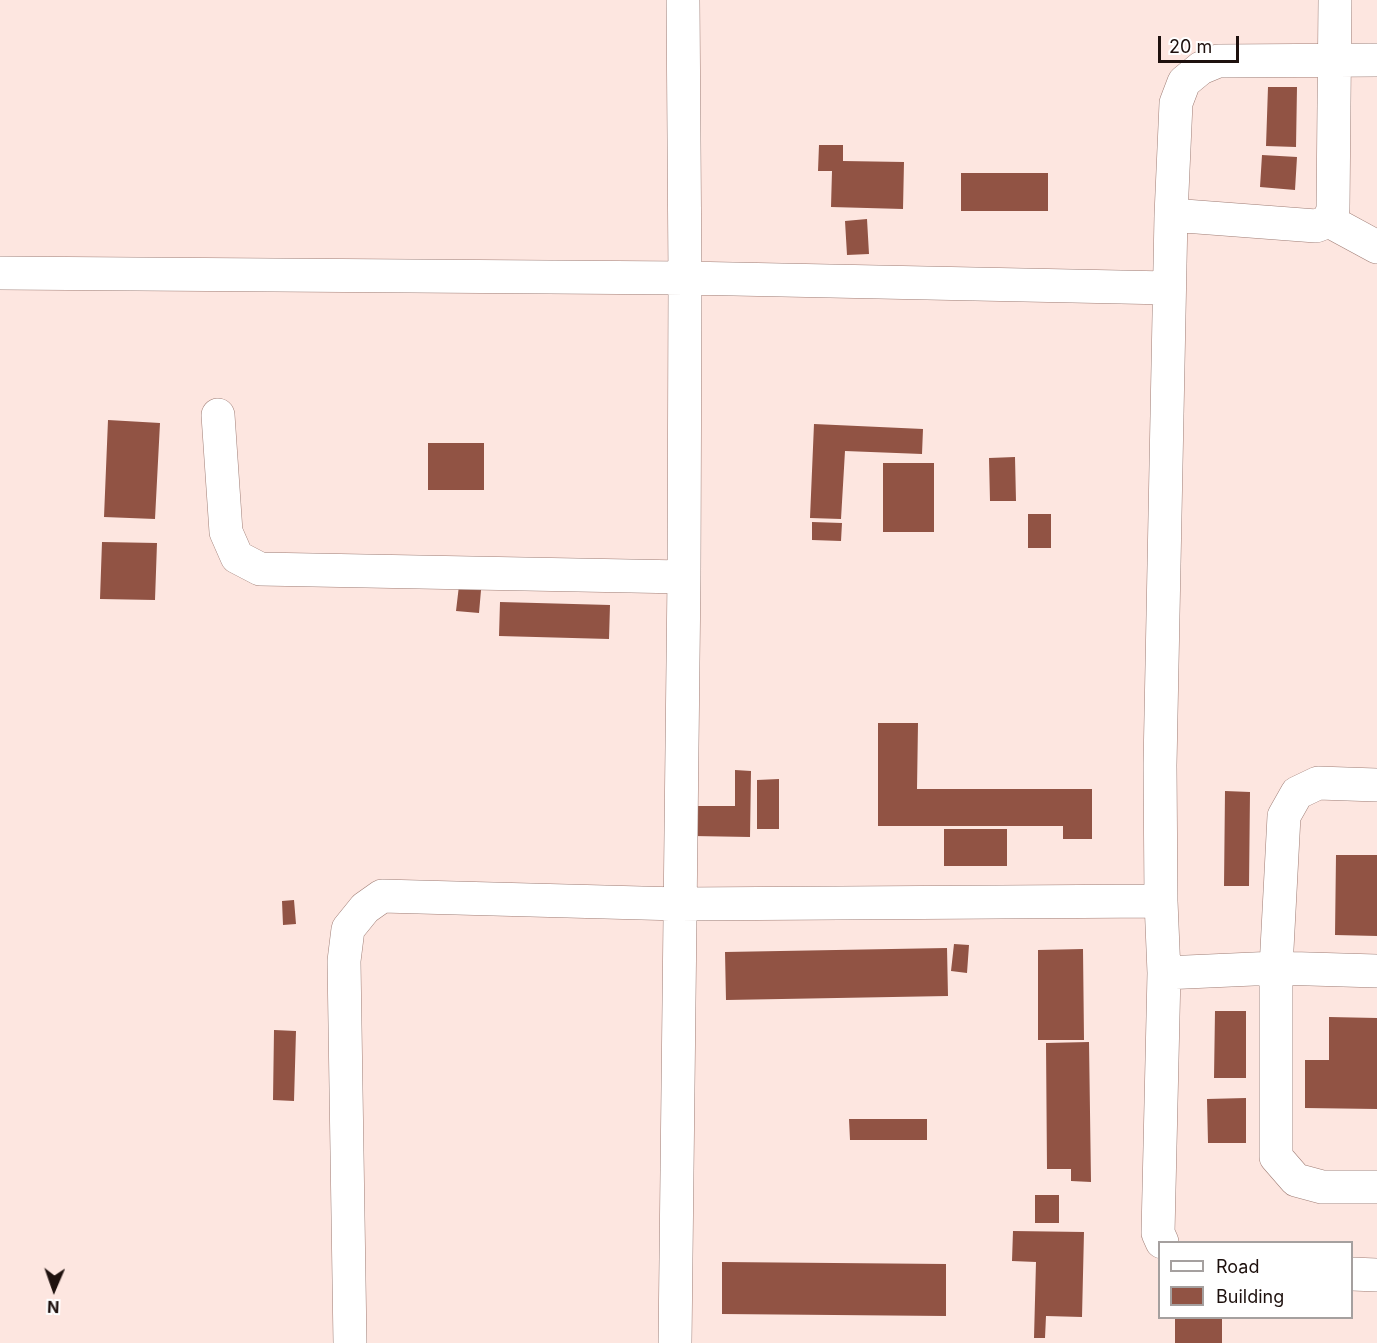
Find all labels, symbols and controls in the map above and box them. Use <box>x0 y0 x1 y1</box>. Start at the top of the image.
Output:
scale bar <box>1161 24 1242 62</box>
text: 20 m <box>1169 36 1212 57</box>
legend <box>1158 1241 1353 1319</box>
text: Road <box>1216 1256 1259 1277</box>
north arrow <box>24 1259 84 1319</box>
text: Building <box>1216 1286 1284 1307</box>
text: N <box>47 1297 60 1317</box>

